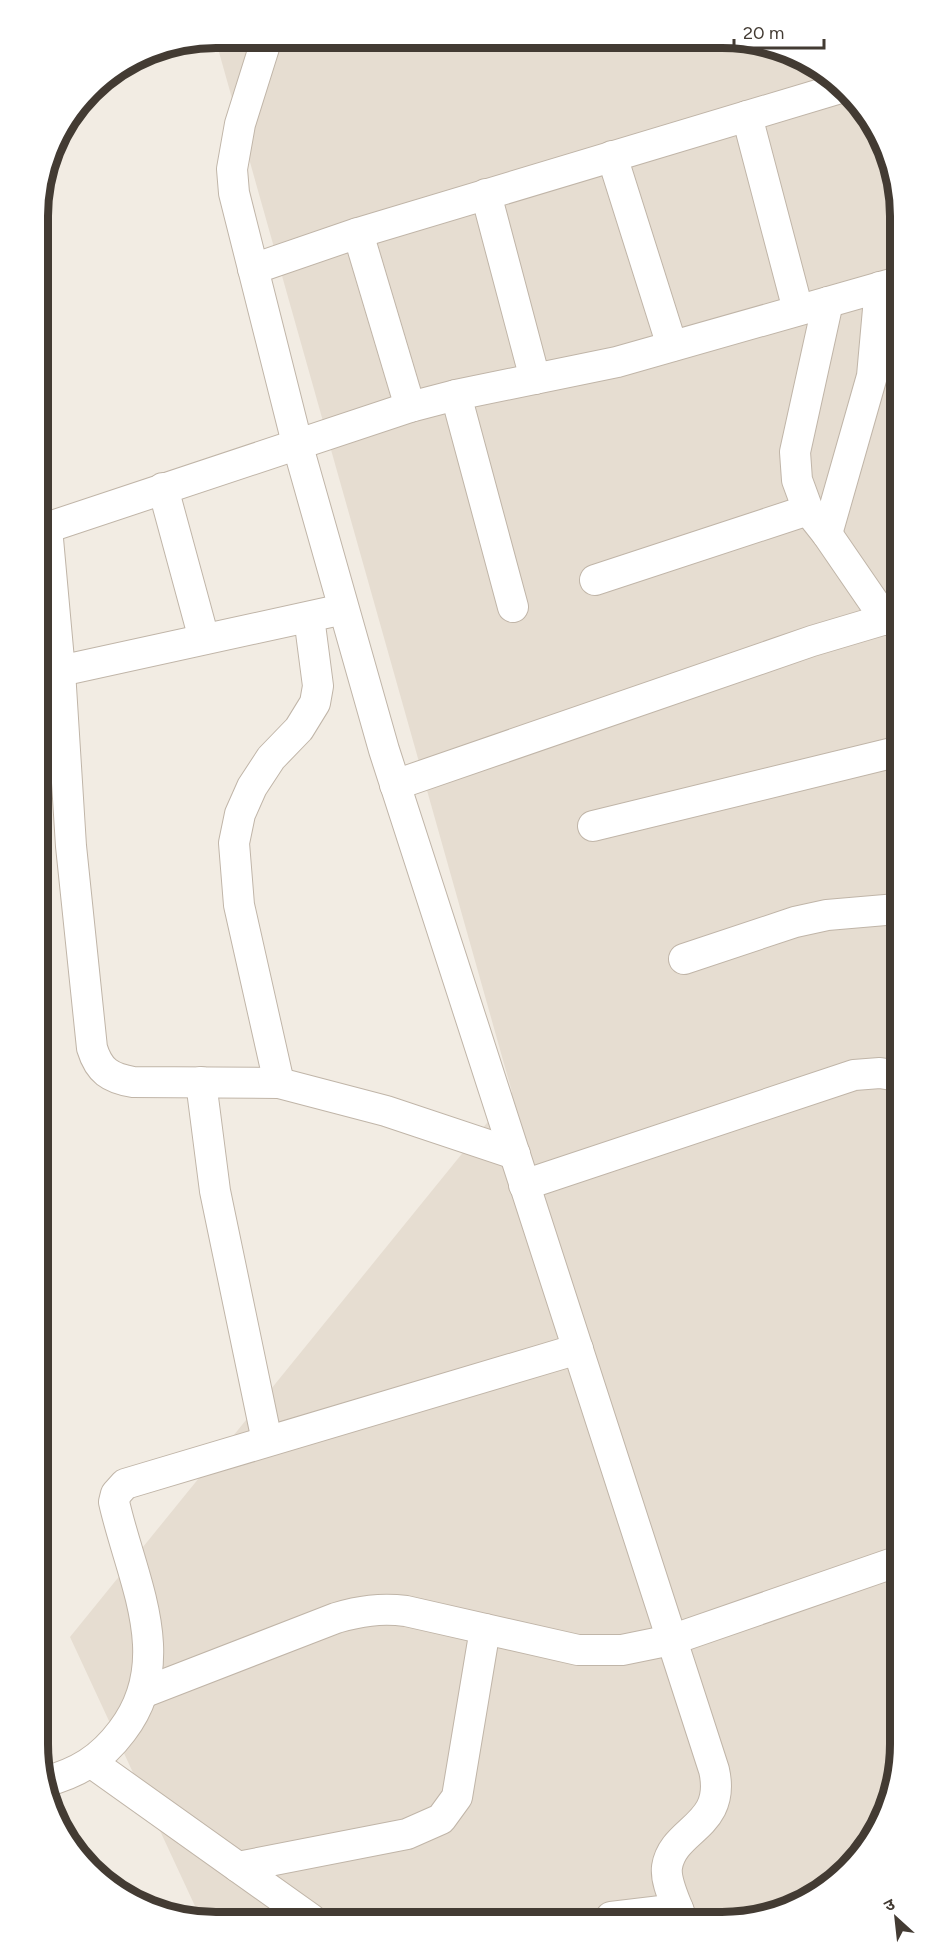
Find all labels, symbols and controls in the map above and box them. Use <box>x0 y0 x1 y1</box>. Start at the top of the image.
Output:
scale bar <box>734 12 824 50</box>
text: 20 m <box>743 22 784 44</box>
north arrow <box>866 1888 926 1948</box>
text: उ <box>881 1894 898 1916</box>

